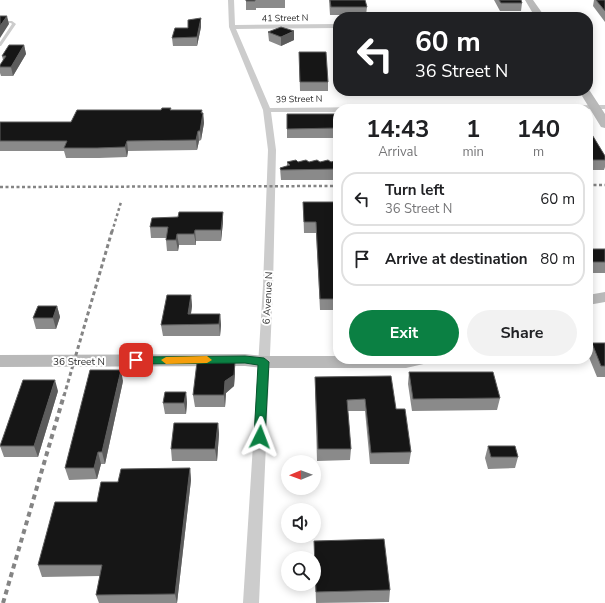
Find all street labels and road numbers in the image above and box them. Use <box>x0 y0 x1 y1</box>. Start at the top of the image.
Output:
street label: 41 Street N <box>262 12 308 24</box>
street label: 39 Street N <box>276 93 322 105</box>
street label: 6 Avenue N <box>260 271 276 325</box>
street label: 36 Street N <box>53 355 105 369</box>

